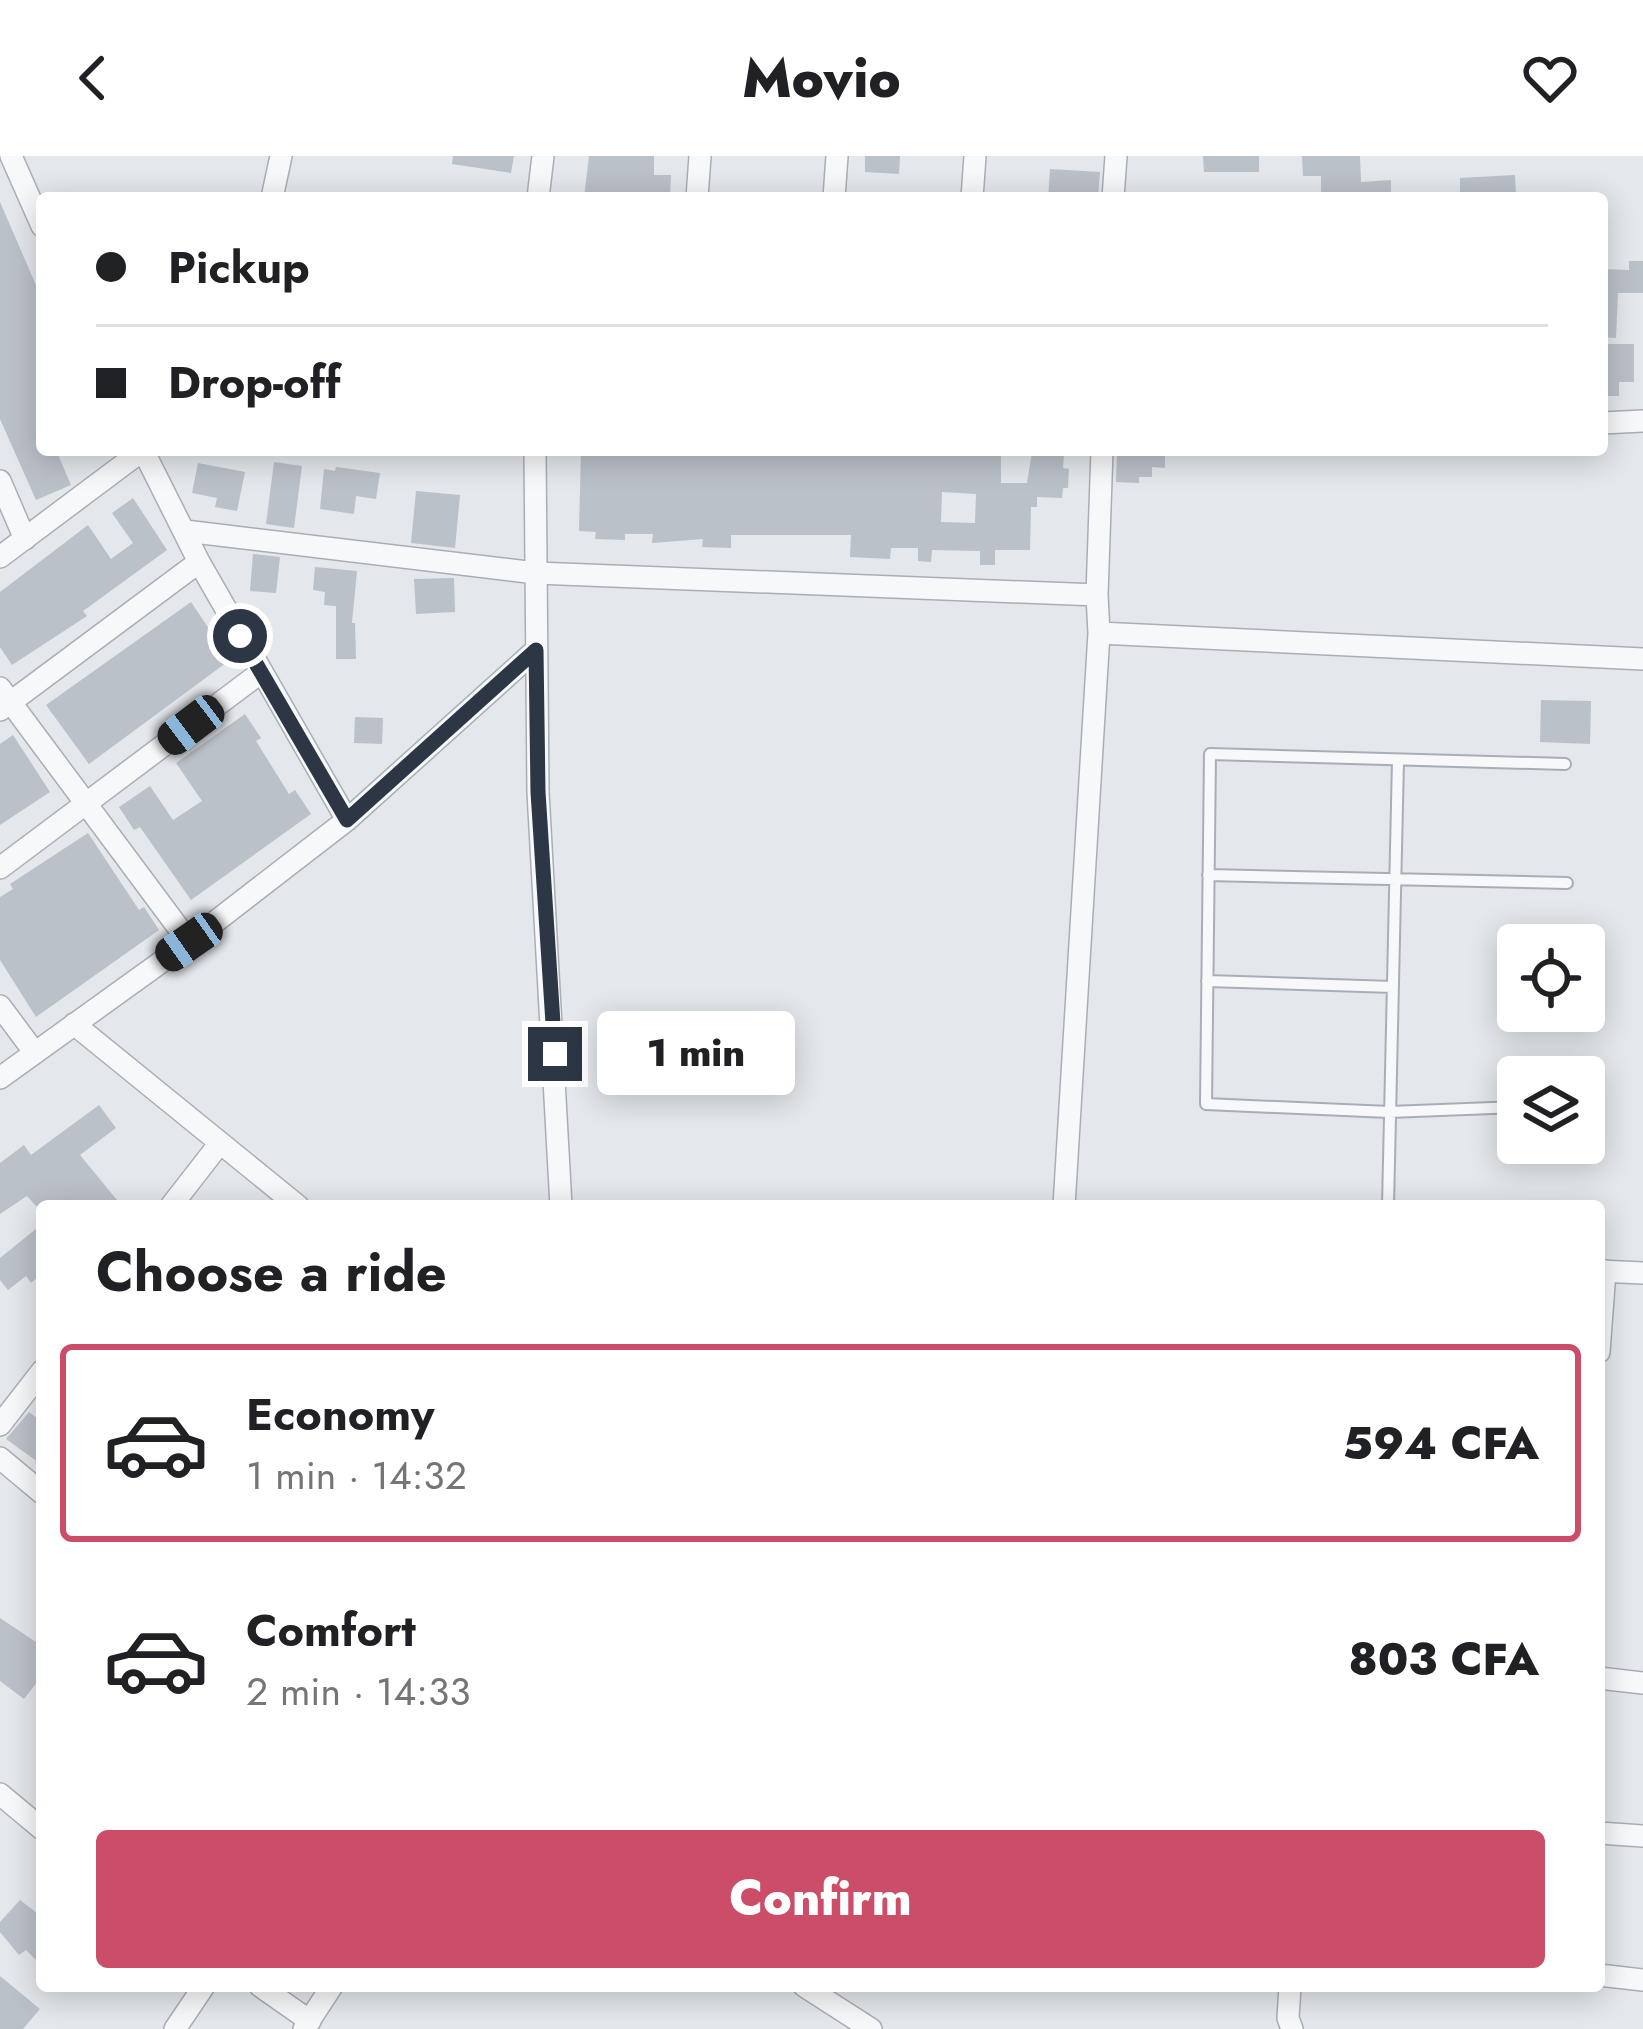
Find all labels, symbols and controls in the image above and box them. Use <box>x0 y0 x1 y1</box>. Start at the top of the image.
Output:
text: Movio <box>742 39 901 117</box>
icon: back <box>60 45 126 111</box>
icon: heart <box>1517 45 1583 111</box>
text: Pickup <box>168 235 310 300</box>
text: Drop-off <box>168 350 341 415</box>
route start <box>213 609 267 663</box>
car <box>151 689 231 761</box>
car <box>149 907 229 977</box>
map controls <box>1497 924 1605 1164</box>
button: locate <box>1497 924 1605 1032</box>
callout: 1 min <box>597 1012 795 1096</box>
text: 1 min <box>647 1024 745 1081</box>
route end <box>528 1027 582 1081</box>
button: layers <box>1497 1056 1605 1164</box>
text: Choose a ride <box>96 1233 447 1311</box>
text: Economy <box>246 1382 434 1447</box>
icon: car <box>102 1389 210 1497</box>
text: 594 CFA <box>1343 1411 1539 1476</box>
text: 1 min · 14:32 <box>246 1447 467 1504</box>
text: Comfort <box>246 1598 416 1663</box>
icon: car <box>102 1605 210 1713</box>
text: 803 CFA <box>1348 1627 1539 1692</box>
text: 2 min · 14:33 <box>246 1663 471 1720</box>
button: Confirm <box>96 1830 1545 1968</box>

